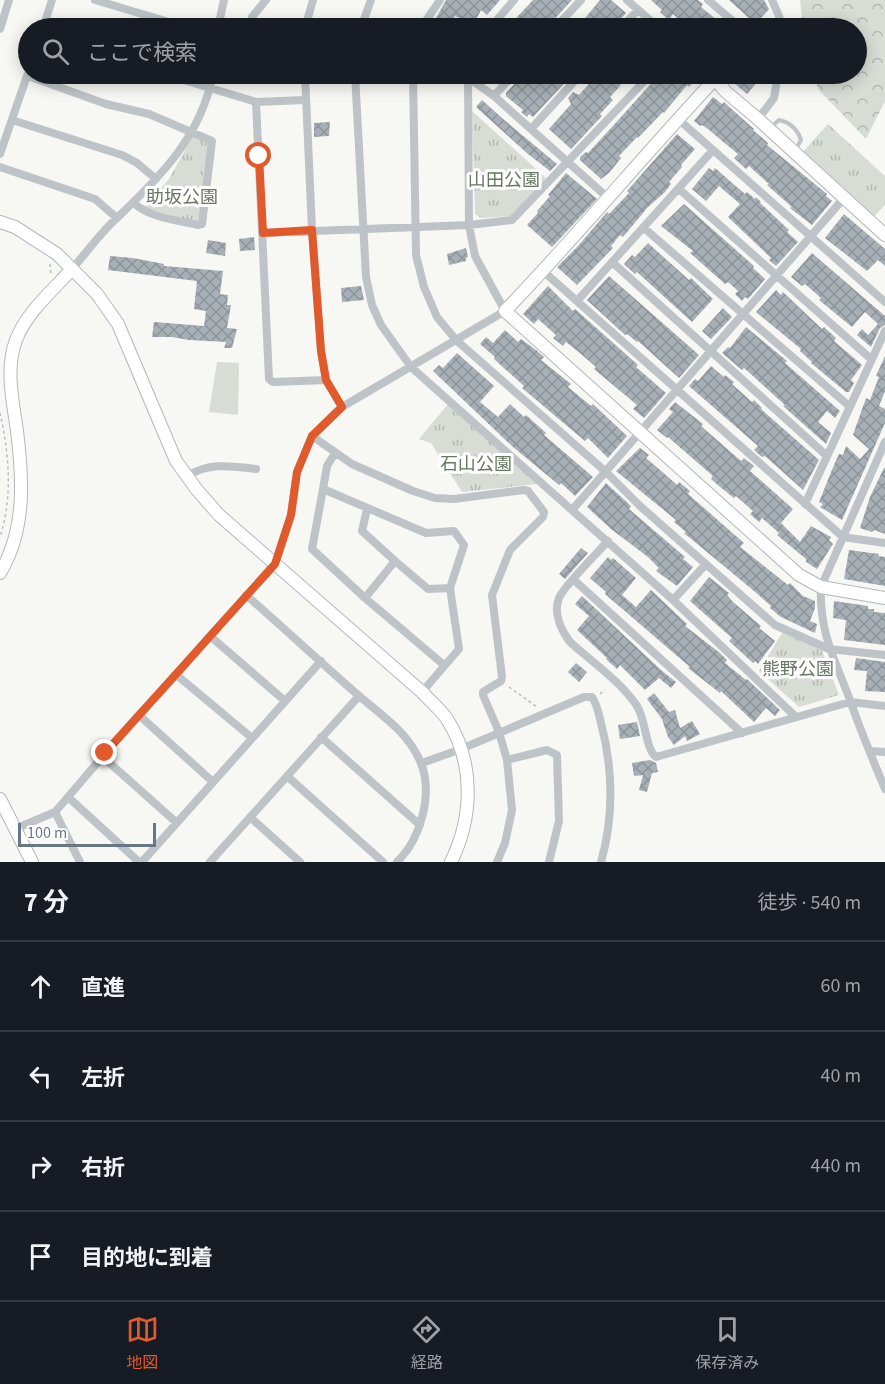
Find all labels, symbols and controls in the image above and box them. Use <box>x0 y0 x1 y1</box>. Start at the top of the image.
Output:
search box <box>18 18 867 84</box>
icon: search <box>39 35 72 68</box>
text: ここで検索 <box>87 37 197 69</box>
route start <box>245 142 271 168</box>
park label: 山田公園 <box>468 168 540 193</box>
park label: 助坂公園 <box>146 185 218 210</box>
park label: 石山公園 <box>440 452 512 477</box>
park label: 熊野公園 <box>762 657 834 682</box>
route end <box>91 739 117 765</box>
scale bar <box>18 820 156 848</box>
text: 100 m <box>27 822 67 844</box>
text: 7 分 <box>24 884 69 921</box>
text: 徒歩 · 540 m <box>758 889 861 917</box>
icon: ahead <box>24 970 57 1003</box>
text: 直進 <box>81 972 125 1004</box>
text: 60 m <box>821 972 861 1000</box>
icon: left <box>24 1060 57 1093</box>
text: 左折 <box>81 1062 125 1094</box>
text: 40 m <box>821 1062 861 1090</box>
icon: right <box>24 1150 57 1183</box>
text: 右折 <box>81 1152 125 1184</box>
text: 440 m <box>811 1152 861 1180</box>
icon: arrive <box>24 1240 57 1273</box>
text: 目的地に到着 <box>81 1242 213 1274</box>
tab: 地図 <box>126 1313 159 1374</box>
tab: 経路 <box>410 1313 443 1374</box>
tab: 保存済み <box>695 1313 759 1374</box>

